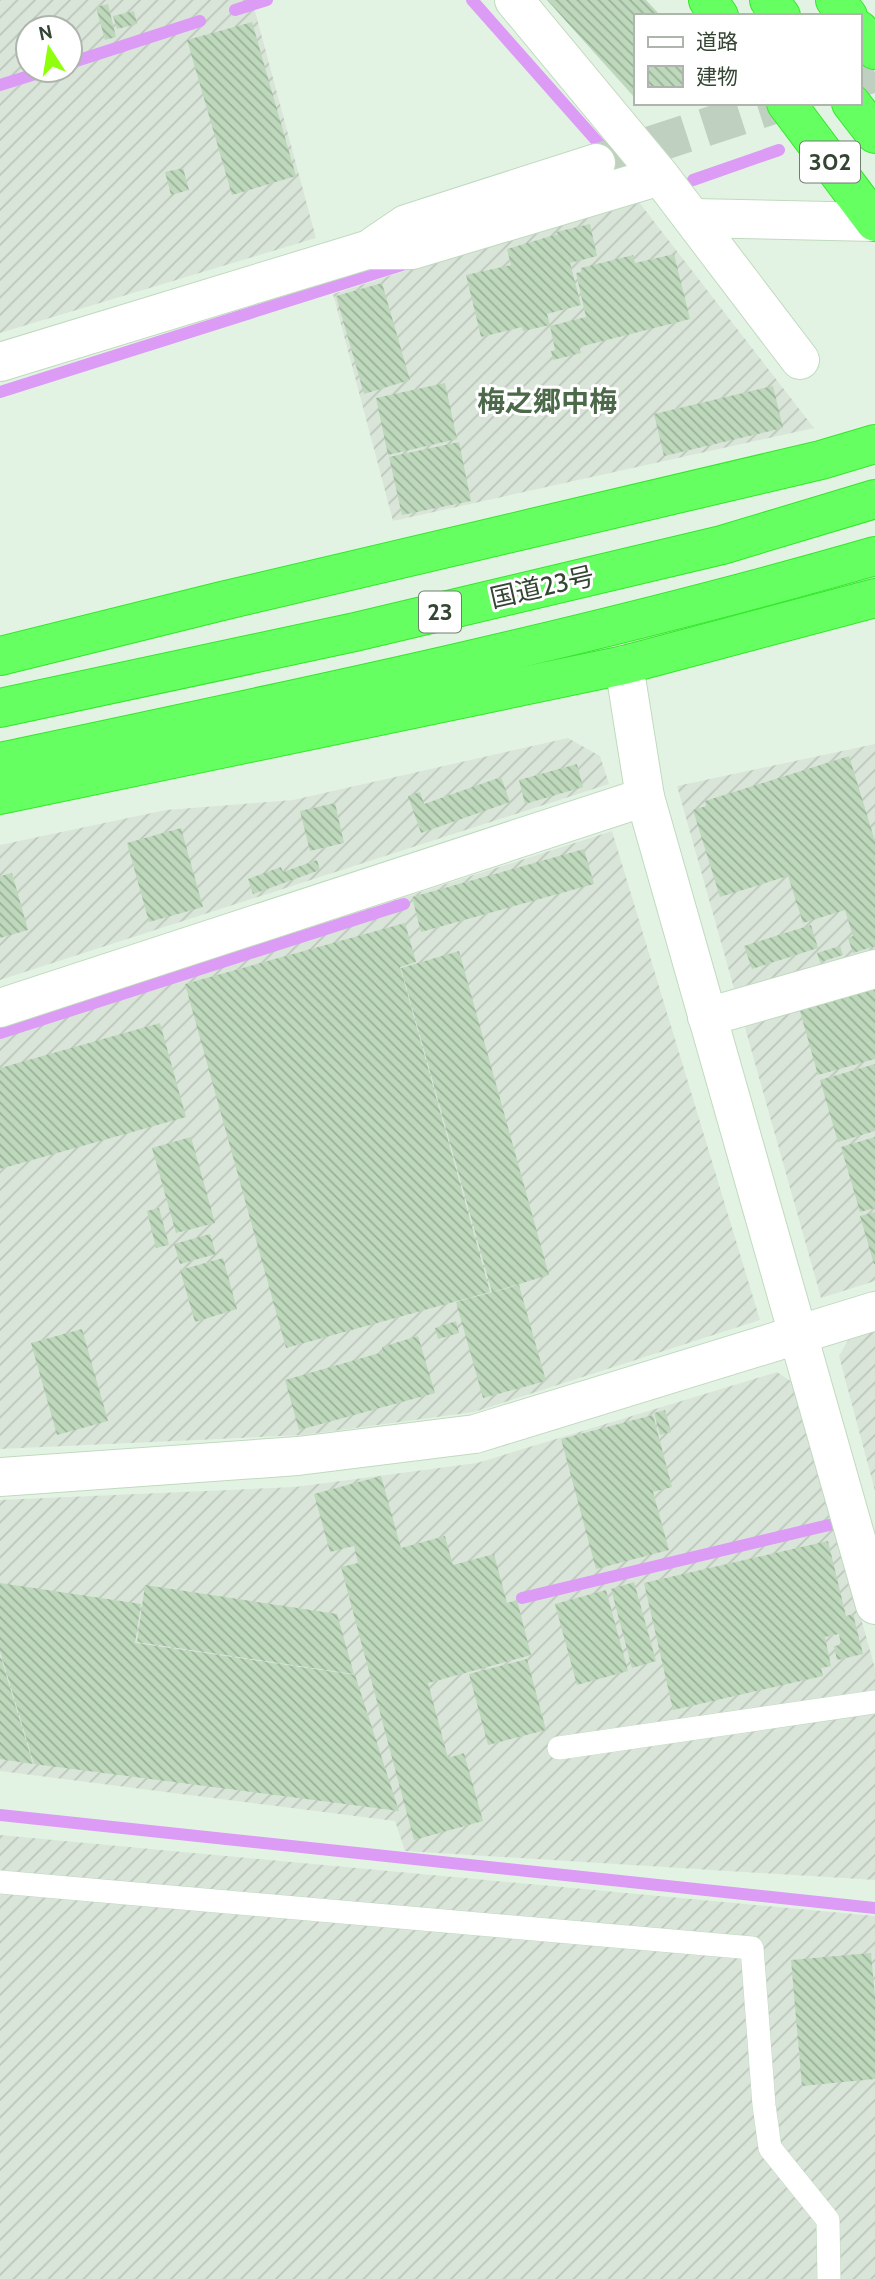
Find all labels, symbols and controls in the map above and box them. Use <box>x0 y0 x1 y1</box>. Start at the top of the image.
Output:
north arrow <box>14 14 84 84</box>
legend <box>634 14 861 105</box>
text: N <box>37 20 55 46</box>
text: 道路 <box>696 29 738 54</box>
text: 建物 <box>696 64 738 89</box>
road number: 302 <box>800 142 860 182</box>
district label: 梅之郷中梅 <box>477 384 617 418</box>
street label: 国道23号 <box>487 560 597 614</box>
road number: 23 <box>419 592 461 632</box>

